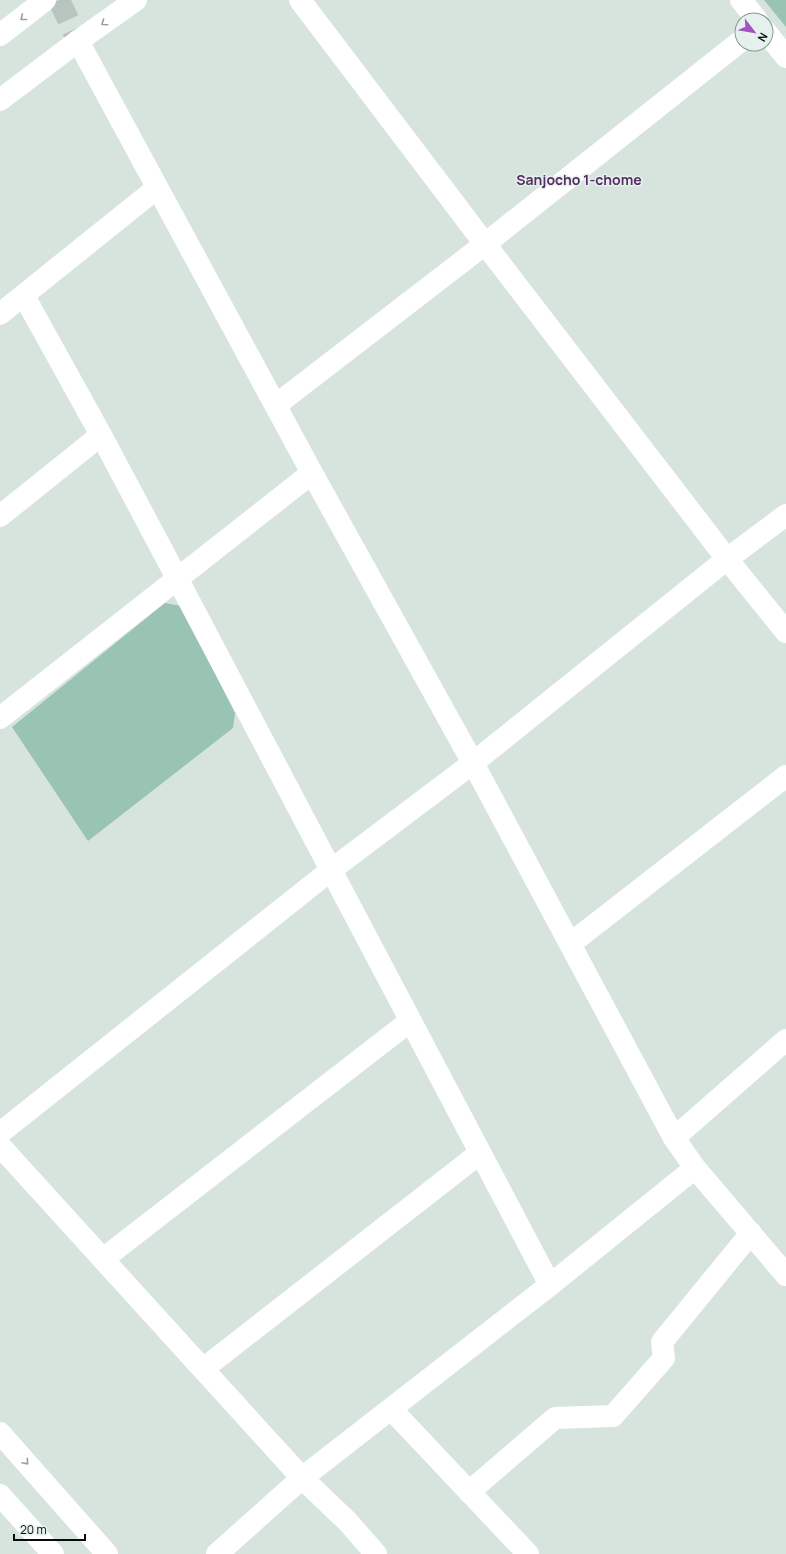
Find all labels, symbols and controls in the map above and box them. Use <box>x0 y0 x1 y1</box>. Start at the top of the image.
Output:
north arrow <box>734 12 774 52</box>
one-way arrow <box>20 13 27 20</box>
one-way arrow <box>101 18 108 25</box>
text: N <box>754 30 771 45</box>
district label: Sanjocho 1-chome <box>516 170 642 189</box>
one-way arrow <box>21 1457 28 1465</box>
scale bar <box>14 1516 85 1542</box>
text: 20 m <box>20 1521 47 1538</box>

